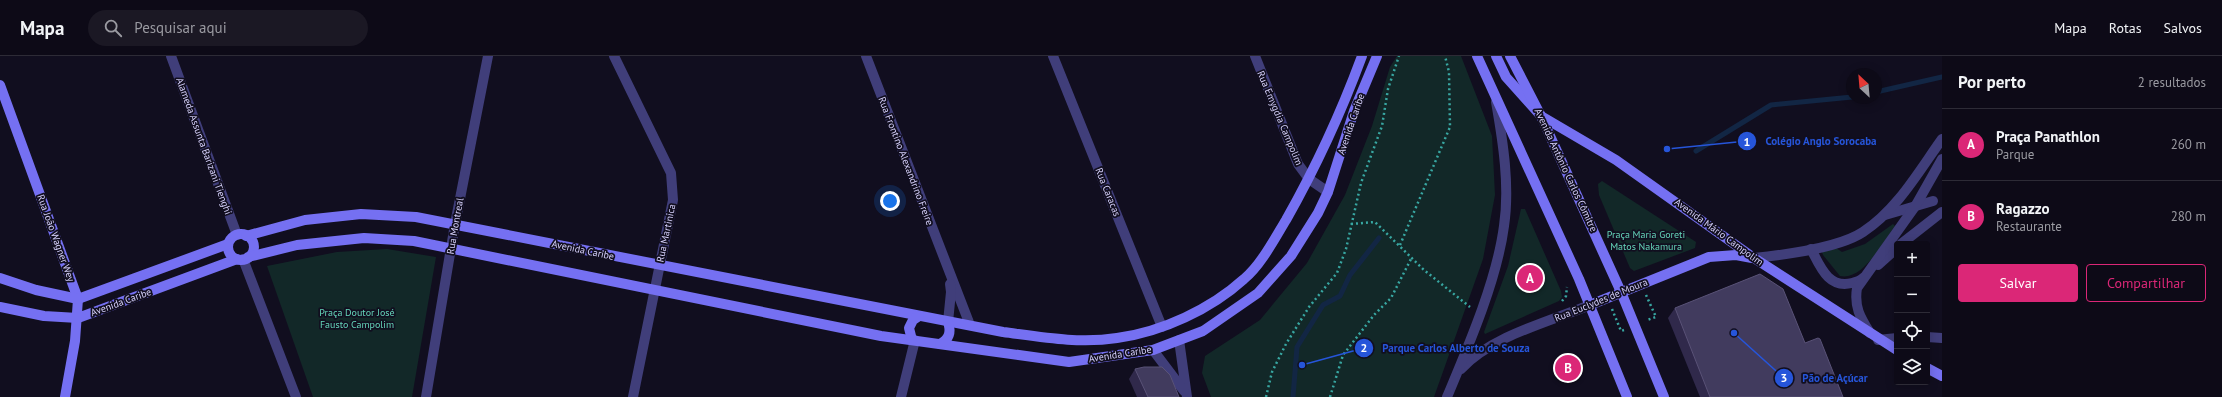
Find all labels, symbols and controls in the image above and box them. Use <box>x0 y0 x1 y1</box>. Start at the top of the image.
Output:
search box <box>88 10 368 46</box>
text: Mapa <box>20 16 64 40</box>
icon: search <box>102 17 124 39</box>
text: Pesquisar aqui <box>134 18 227 37</box>
text: Mapa <box>2054 19 2087 37</box>
text: Rotas <box>2109 19 2142 37</box>
text: Salvos <box>2164 19 2202 37</box>
north arrow <box>1846 68 1882 104</box>
street label: Rua Emygdia Campolim <box>1254 69 1306 167</box>
text: Por perto <box>1958 71 2026 93</box>
text: 2 resultados <box>2138 74 2206 91</box>
street label: Alameda Assunta Barizani Tienghi <box>173 76 235 216</box>
street label: Avenida Caribe <box>1335 92 1367 156</box>
street label: Rua Frontino Alexandrino Freire <box>875 95 937 227</box>
street label: Avenida Antônio Carlos Cômitre <box>1532 106 1600 234</box>
text: Praça Panathlon <box>1996 127 2100 146</box>
callout: Colégio Anglo Sorocaba <box>1737 130 1885 153</box>
text: 1 <box>1744 134 1750 149</box>
text: Colégio Anglo Sorocaba <box>1765 134 1877 148</box>
text: A <box>1967 136 1975 153</box>
text: 260 m <box>2171 136 2206 153</box>
text: Parque <box>1996 146 2034 163</box>
street label: Rua Caracas <box>1092 166 1124 218</box>
your location <box>880 191 900 211</box>
street label: Rua João Wagner Wey <box>34 193 78 284</box>
street label: Avenida Mário Campolim <box>1672 195 1766 269</box>
street label: Rua Montreal <box>444 197 466 255</box>
text: Ragazzo <box>1996 199 2050 218</box>
street label: Rua Martinica <box>653 203 679 263</box>
text: B <box>1967 208 1975 225</box>
text: 280 m <box>2171 208 2206 225</box>
text: Restaurante <box>1996 218 2062 235</box>
park label: Praça Maria Goreti Matos Nakamura <box>1607 228 1685 253</box>
street label: Avenida Caribe <box>551 237 615 263</box>
map controls <box>1894 241 1930 385</box>
button: + <box>1894 241 1930 277</box>
pin: A <box>1517 263 1543 293</box>
button: Salvar <box>1958 264 2078 302</box>
button: Compartilhar <box>2086 264 2206 302</box>
street label: Rua Euclydes de Moura <box>1553 275 1649 325</box>
button: − <box>1894 277 1930 313</box>
street label: Avenida Caribe <box>89 285 153 319</box>
park label: Praça Doutor José Fausto Campolim <box>319 306 395 331</box>
button: locate <box>1894 313 1930 349</box>
callout: Parque Carlos Alberto de Souza <box>1354 337 1538 360</box>
text: 2 <box>1361 340 1367 355</box>
text: Parque Carlos Alberto de Souza <box>1382 341 1530 355</box>
street label: Avenida Caribe <box>1088 343 1152 365</box>
button: layers <box>1894 349 1930 385</box>
pin: B <box>1555 353 1581 383</box>
callout: Pão de Açúcar <box>1774 366 1876 389</box>
text: 3 <box>1781 370 1787 385</box>
text: Pão de Açúcar <box>1802 371 1868 385</box>

